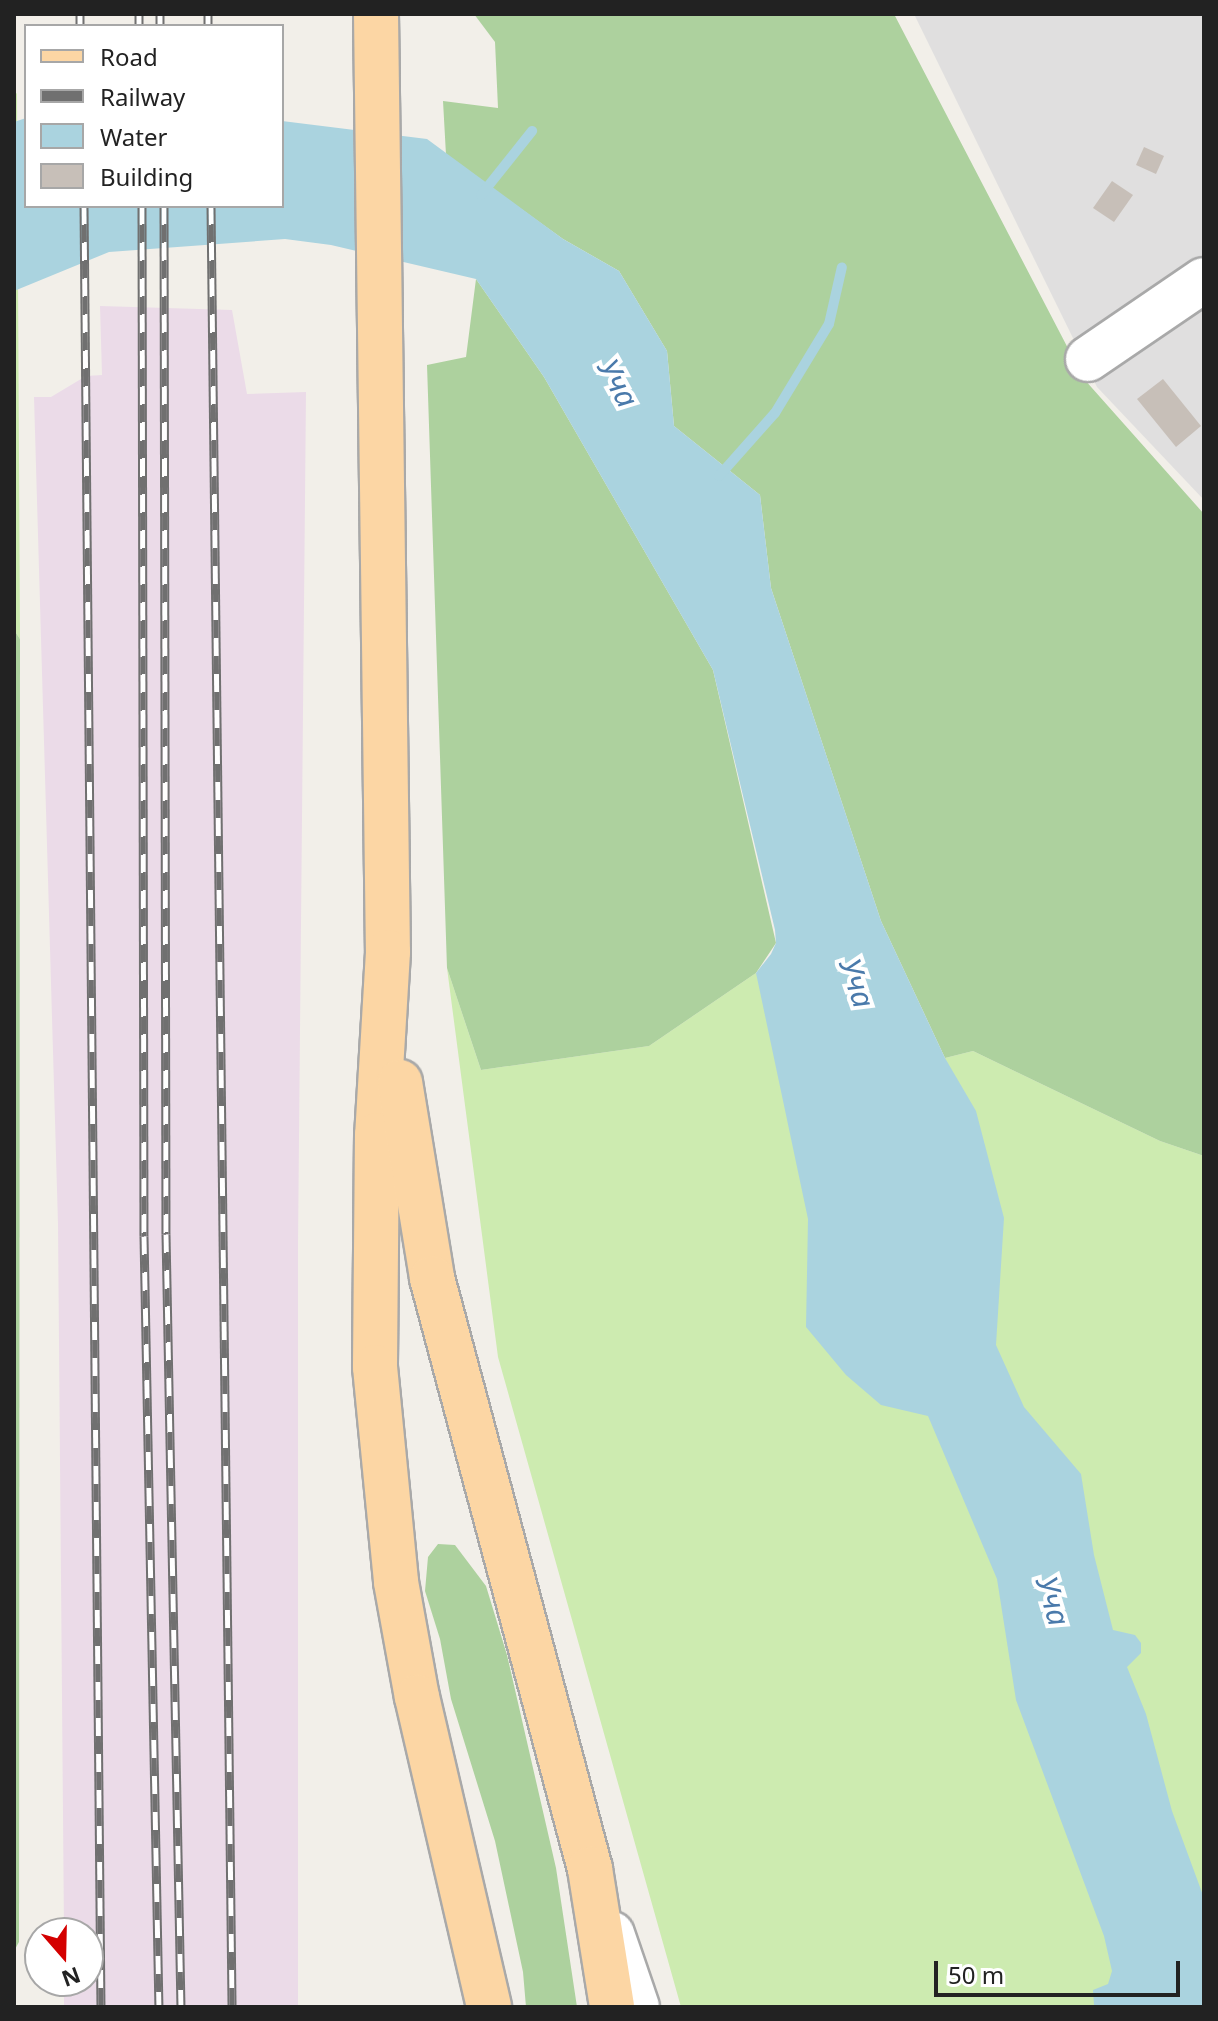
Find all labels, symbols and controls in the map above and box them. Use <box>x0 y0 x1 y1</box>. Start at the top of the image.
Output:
legend <box>24 24 284 208</box>
text: Road <box>100 40 158 73</box>
text: Railway <box>100 80 185 113</box>
text: Water <box>100 120 167 153</box>
text: Building <box>100 160 193 193</box>
water label: Уча <box>590 352 646 414</box>
water label: Уча <box>832 954 882 1012</box>
water label: Уча <box>1028 1572 1078 1630</box>
north arrow <box>24 1917 104 1997</box>
scale bar <box>938 1945 1184 1995</box>
text: 50 m <box>948 1958 1004 1991</box>
text: N <box>58 1961 85 1995</box>

